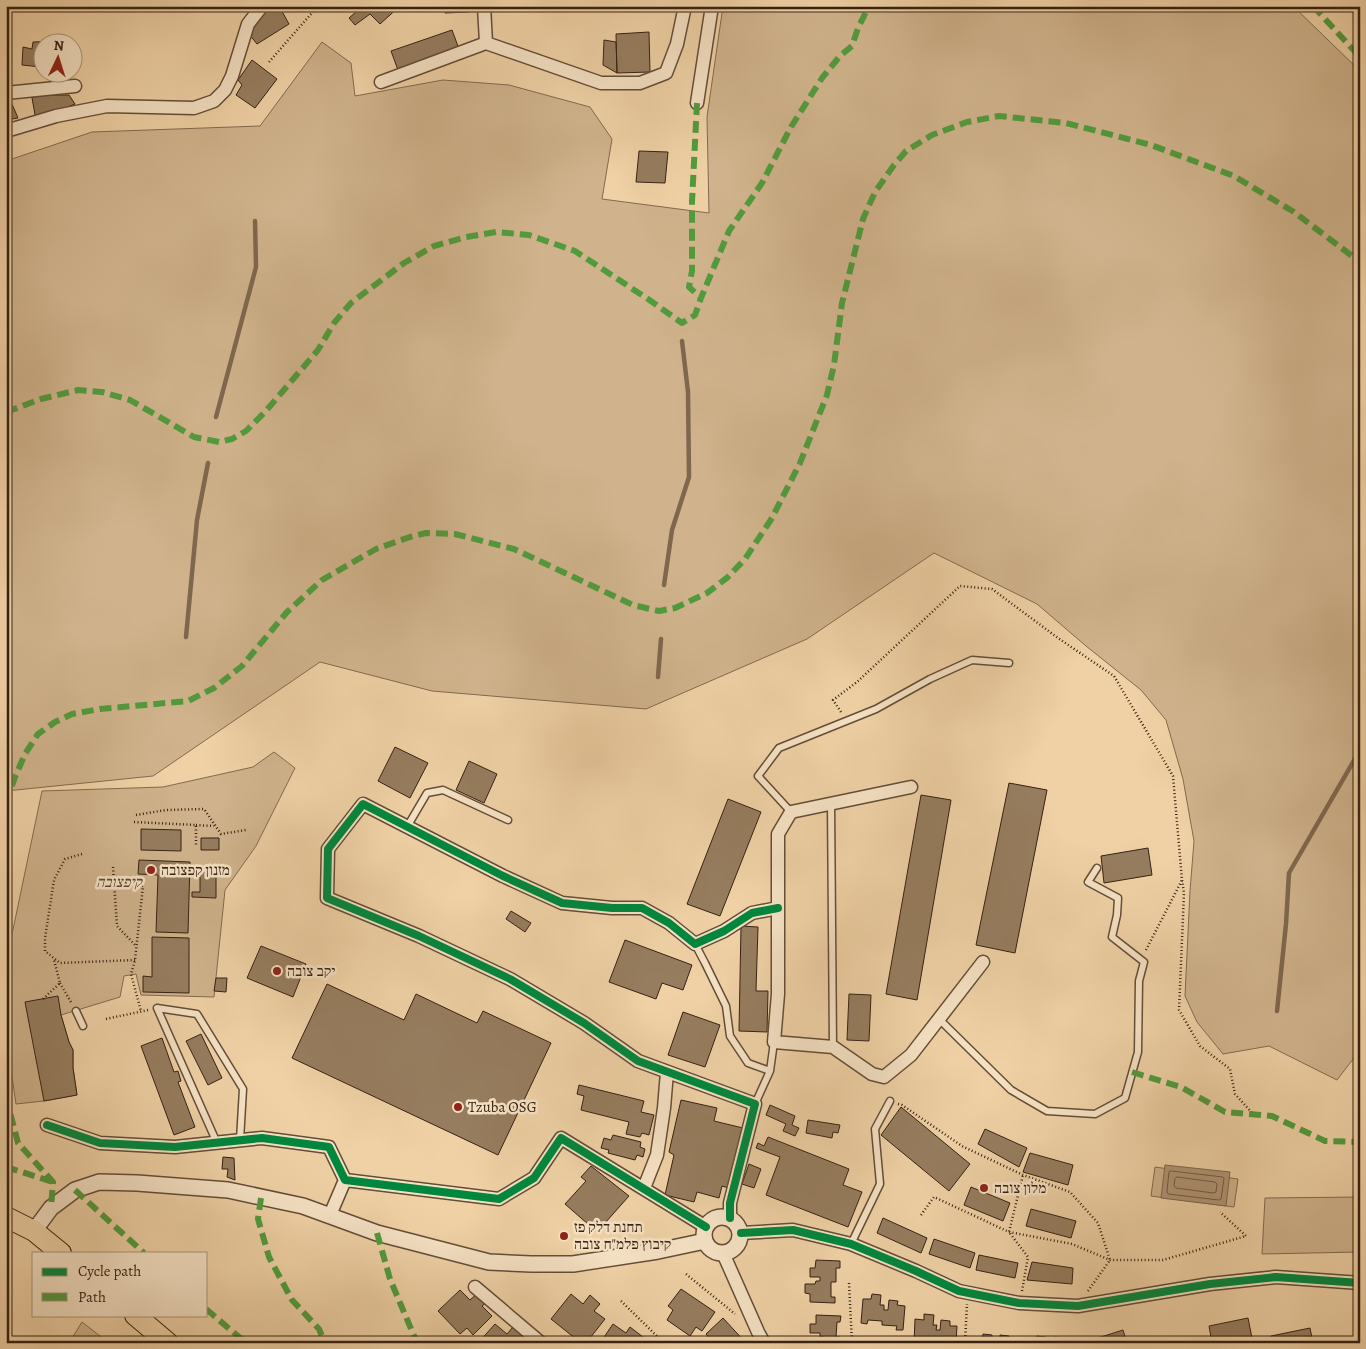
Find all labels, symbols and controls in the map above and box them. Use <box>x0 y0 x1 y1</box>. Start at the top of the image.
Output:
north arrow <box>32 32 82 82</box>
text: N <box>53 36 65 55</box>
place label: מזנון קפצובה <box>161 860 230 880</box>
marker: מזנון קפצובה <box>145 864 157 876</box>
park label: קיפצובה <box>96 872 143 892</box>
place label: יקב צובה <box>287 961 335 981</box>
marker: יקב צובה <box>271 965 283 977</box>
place label: Tzuba OSG <box>468 1097 537 1117</box>
marker: Tzuba OSG <box>452 1101 464 1113</box>
place label: מלון צובה <box>994 1178 1046 1198</box>
marker: מלון צובה <box>978 1182 990 1194</box>
place label: תחנת דלק פז קיבוץ פלמ"ח צובה <box>574 1217 671 1254</box>
marker: תחנת דלק פז קיבוץ פלמ"ח צובה <box>558 1230 570 1242</box>
legend <box>32 1252 208 1316</box>
text: Cycle path <box>78 1261 141 1281</box>
text: Path <box>78 1287 106 1307</box>

